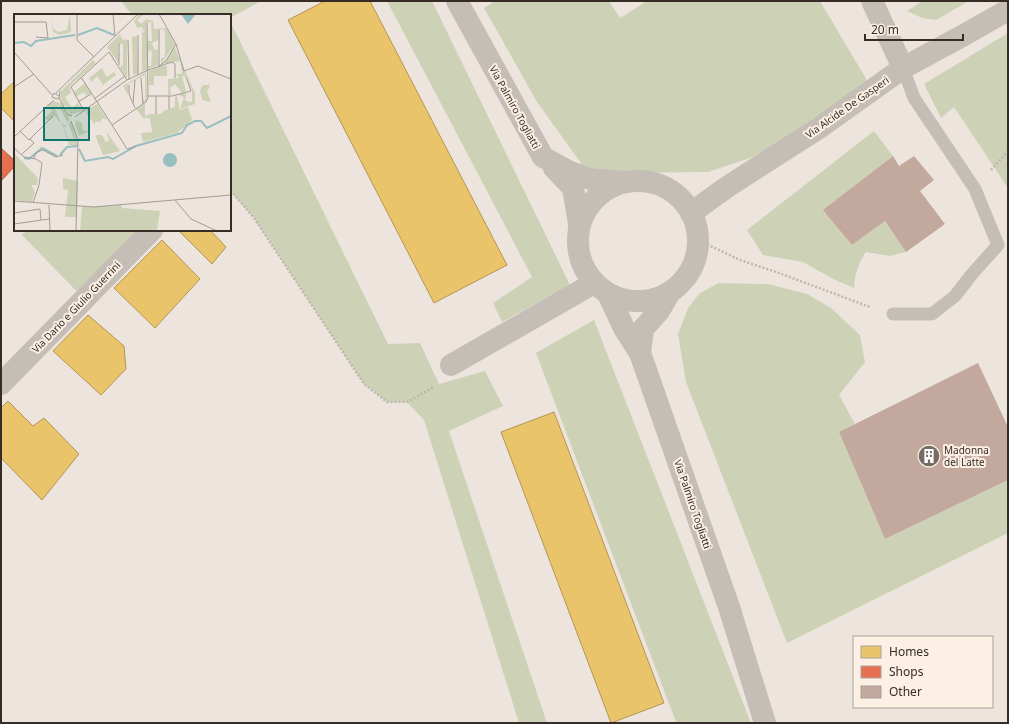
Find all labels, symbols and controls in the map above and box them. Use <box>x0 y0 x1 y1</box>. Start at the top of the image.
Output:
inset map <box>14 14 231 231</box>
scale bar <box>865 16 963 42</box>
text: 20 m <box>871 21 899 38</box>
street label: Via Palmiro Togliatti <box>486 63 544 151</box>
street label: Via Alcide De Gasperi <box>802 73 892 141</box>
street label: Via Dario e Giulio Guerrini <box>29 258 123 356</box>
building icon: Madonna del Latte <box>916 443 942 469</box>
place label: Madonna del Latte <box>944 443 989 469</box>
street label: Via Palmiro Togliatti <box>671 458 715 550</box>
legend <box>853 636 993 708</box>
text: Homes <box>889 643 929 660</box>
text: Shops <box>889 663 924 680</box>
text: Other <box>889 683 922 700</box>

